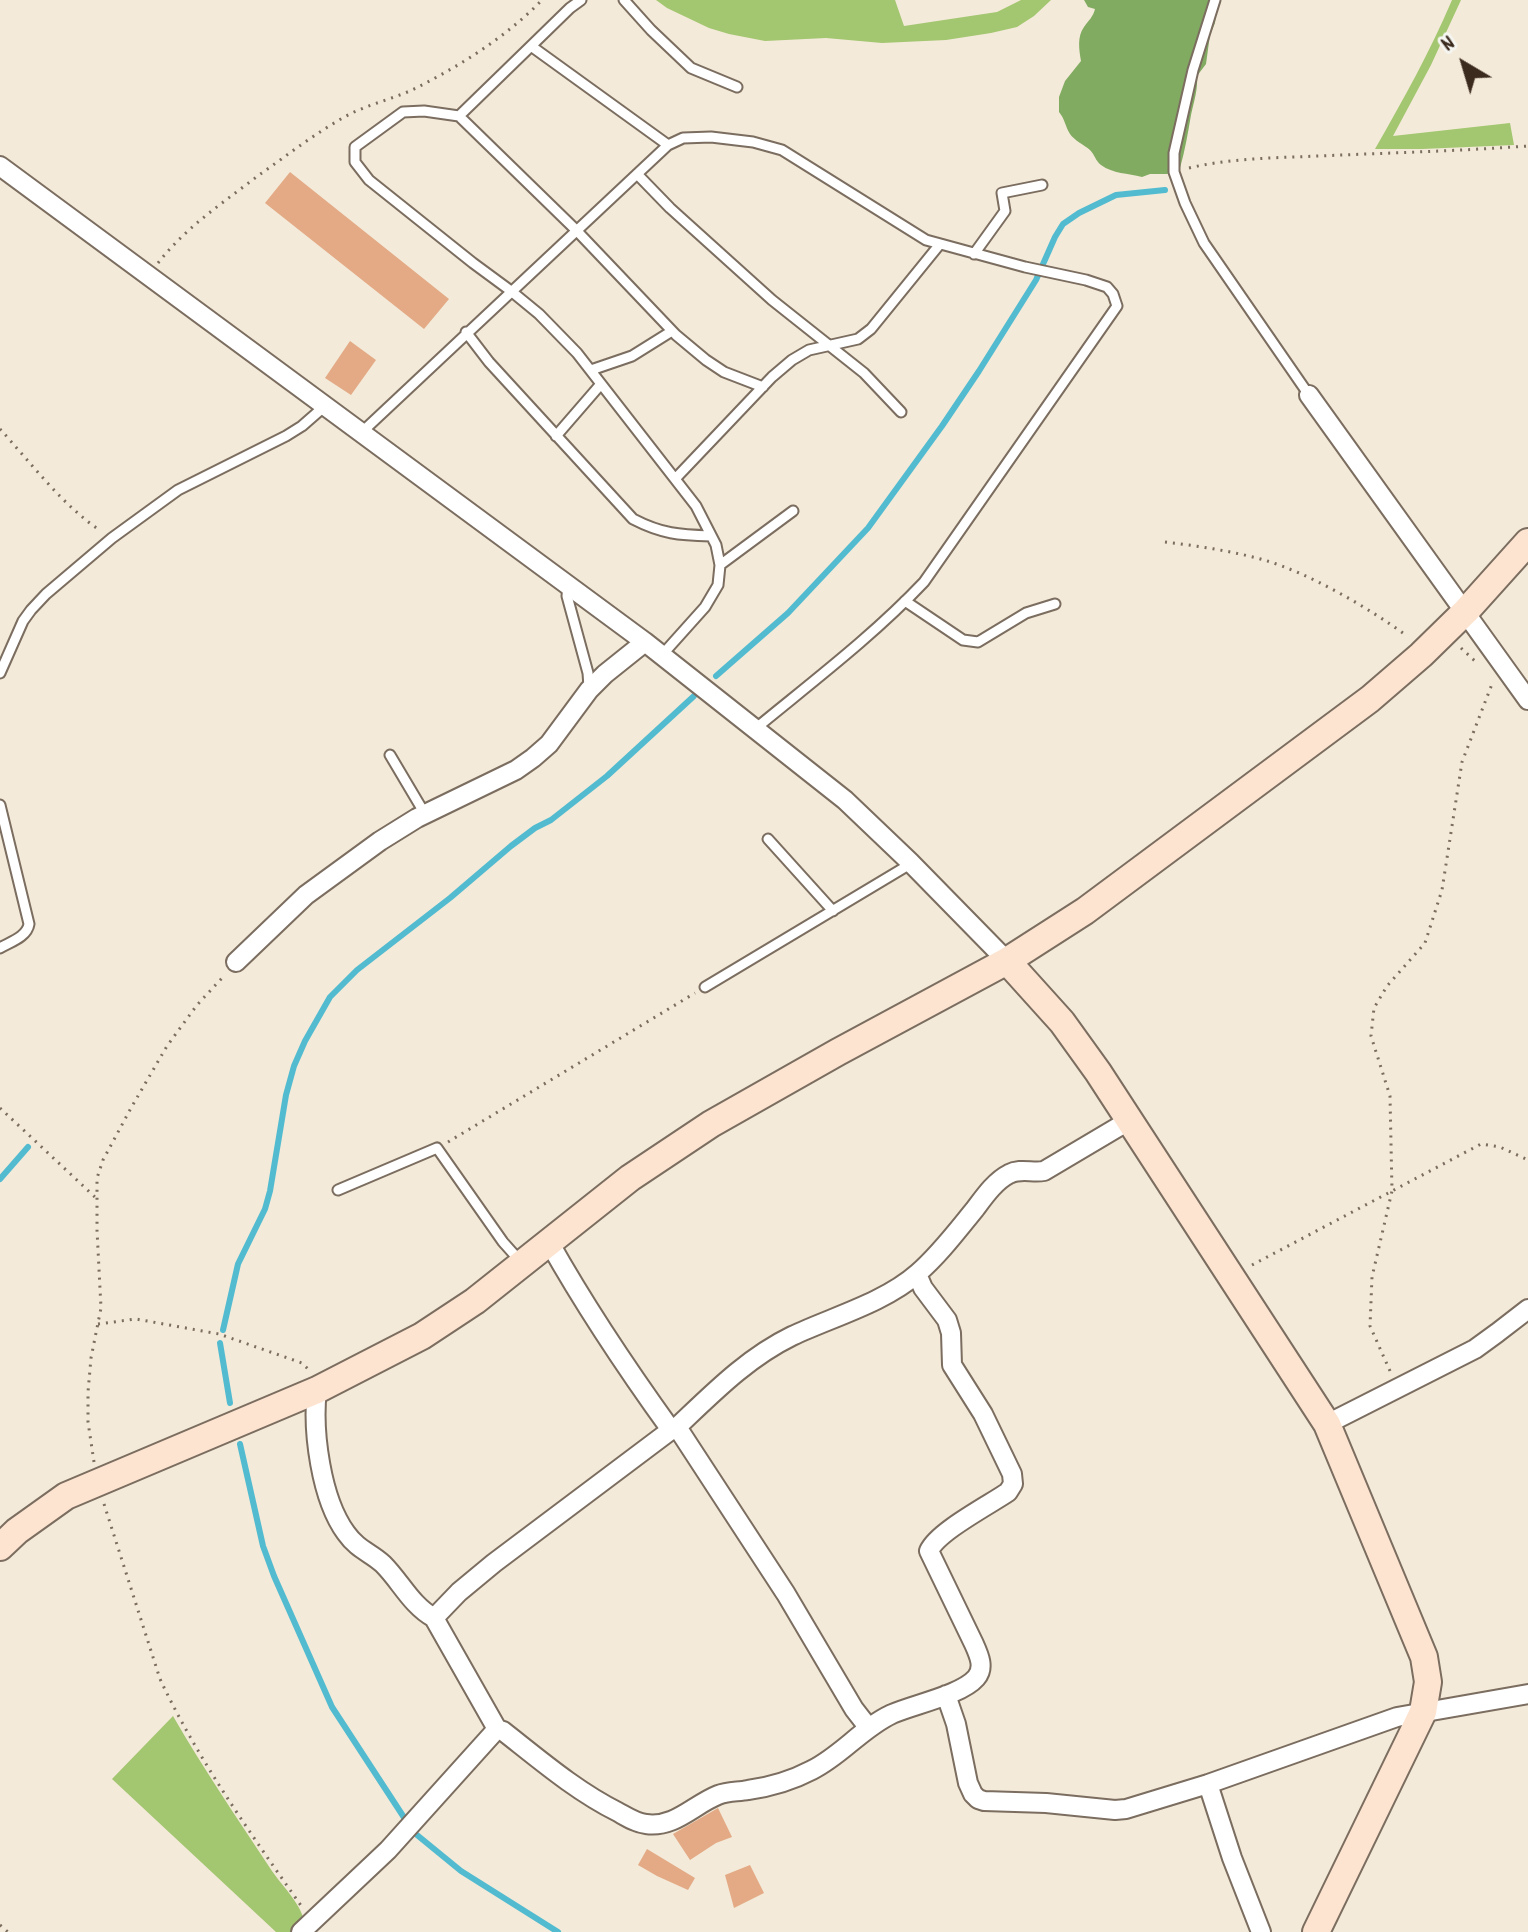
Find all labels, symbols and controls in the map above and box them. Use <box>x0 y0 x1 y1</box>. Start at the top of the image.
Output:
north arrow <box>1424 24 1504 104</box>
text: N <box>1435 29 1463 60</box>

